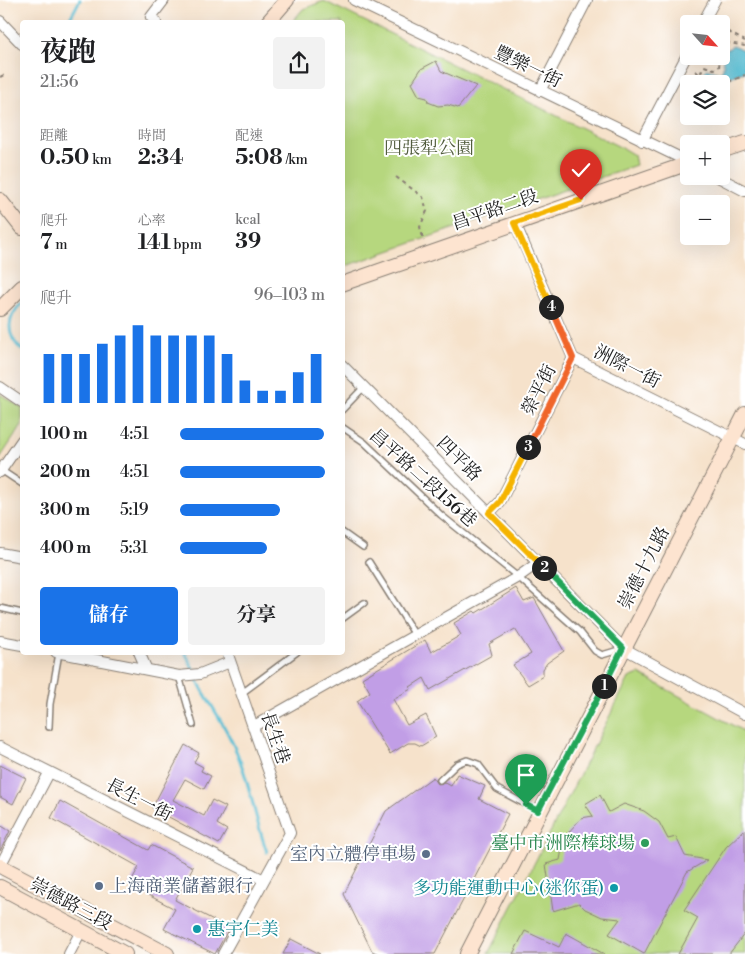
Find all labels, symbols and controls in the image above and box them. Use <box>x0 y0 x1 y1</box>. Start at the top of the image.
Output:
north arrow <box>680 15 730 65</box>
map controls <box>680 15 730 245</box>
text: 夜跑 <box>40 35 96 70</box>
button: share <box>273 37 325 89</box>
street label: 豐樂一街 <box>491 41 565 93</box>
text: 21:56 <box>40 72 78 92</box>
button: layers <box>680 75 730 125</box>
text: 距離 <box>40 127 68 145</box>
text: 時間 <box>138 127 166 145</box>
text: 配速 <box>235 127 263 145</box>
button: + <box>680 135 730 185</box>
park label: 四張犁公園 <box>384 137 474 160</box>
text: 0.50 <box>40 145 89 171</box>
text: 2:34 <box>138 145 184 171</box>
text: 5:08 <box>235 145 283 171</box>
pin <box>560 149 602 200</box>
text: km <box>89 151 112 169</box>
text: /km <box>283 151 308 169</box>
icon: check <box>567 156 595 184</box>
street label: 昌平路二段 <box>449 184 541 236</box>
button: − <box>680 195 730 245</box>
text: kcal <box>235 211 261 229</box>
text: 爬升 <box>40 212 68 230</box>
text: 心率 <box>138 212 166 230</box>
text: 39 <box>235 229 261 255</box>
text: 7 <box>40 230 52 256</box>
text: 141 <box>138 230 171 256</box>
text: m <box>52 236 68 254</box>
text: bpm <box>171 236 202 254</box>
text: 96–103 m <box>254 285 325 305</box>
text: 爬升 <box>40 288 72 308</box>
pin: 4 <box>538 294 564 320</box>
text: 4 <box>547 298 556 316</box>
street label: 洲際一街 <box>590 340 664 394</box>
street label: 榮平街 <box>516 361 562 419</box>
text: 100 m <box>40 424 88 444</box>
text: 4:51 <box>120 424 149 444</box>
street label: 昌平路二段156巷 <box>365 424 481 532</box>
street label: 四平路 <box>432 432 486 486</box>
pin: 3 <box>516 434 540 460</box>
text: 3 <box>524 438 533 456</box>
text: 200 m <box>40 462 90 482</box>
text: 4:51 <box>120 462 149 482</box>
text: 300 m <box>40 500 90 520</box>
text: 5:19 <box>120 500 148 520</box>
street label: 崇德十九路 <box>613 523 675 613</box>
text: 400 m <box>40 538 91 558</box>
text: 5:31 <box>120 538 148 558</box>
pin: 2 <box>532 556 556 580</box>
text: 2 <box>540 559 549 577</box>
button: 儲存 <box>40 587 178 645</box>
button: 分享 <box>188 587 325 645</box>
pin: 1 <box>592 674 616 698</box>
text: 1 <box>601 677 608 695</box>
street label: 長生巷 <box>255 709 295 767</box>
pin <box>505 754 547 805</box>
icon: arrive <box>512 761 540 789</box>
street label: 長生一街 <box>102 773 176 827</box>
place label: 臺中市洲際棒球場 <box>491 832 635 855</box>
marker: 臺中市洲際棒球場 <box>639 837 651 849</box>
place label: 室內立體停車場 <box>290 843 416 866</box>
marker: 室內立體停車場 <box>420 848 432 860</box>
street label: 崇德路三段 <box>26 873 116 935</box>
place label: 上海商業儲蓄銀行 <box>109 875 253 898</box>
place label: 多功能運動中心(迷你蛋) <box>413 877 604 900</box>
marker: 上海商業儲蓄銀行 <box>93 880 105 892</box>
marker: 多功能運動中心(迷你蛋) <box>608 882 620 894</box>
place label: 惠宇仁美 <box>207 918 279 941</box>
marker: 惠宇仁美 <box>191 923 203 935</box>

